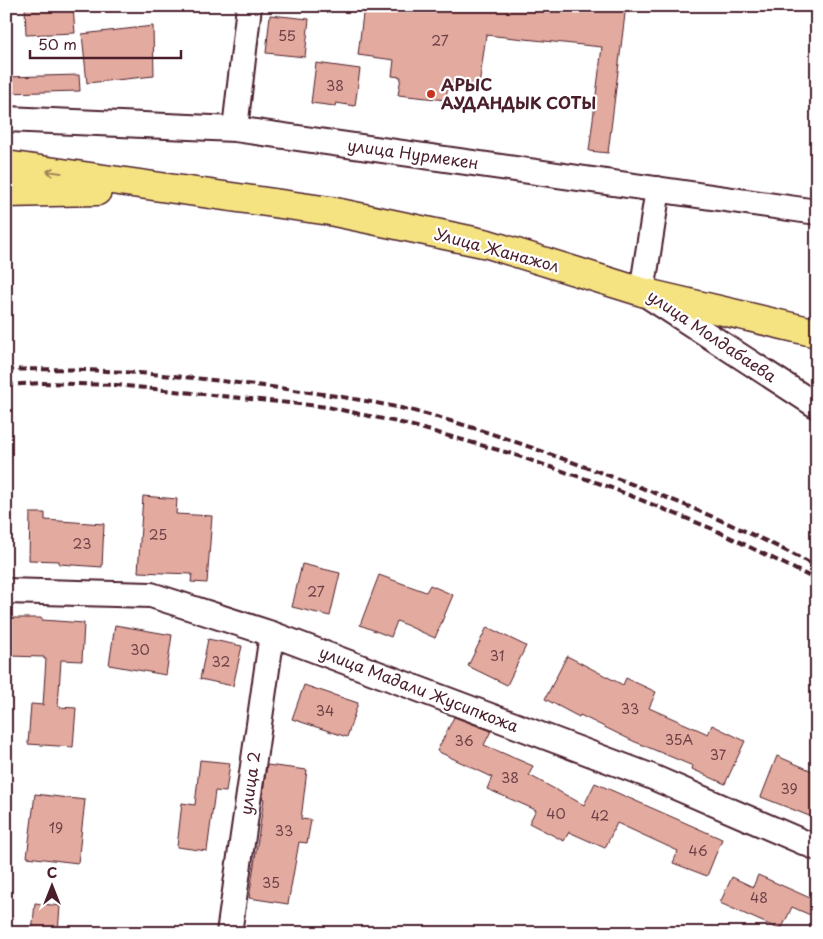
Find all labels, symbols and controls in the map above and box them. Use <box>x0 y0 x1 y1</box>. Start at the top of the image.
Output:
house number: 55 <box>278 25 296 46</box>
scale bar <box>30 28 181 60</box>
house number: 27 <box>431 30 449 51</box>
text: 50 m <box>38 32 77 55</box>
place label: АРЫС АУДАНДЫК СОТЫ <box>441 72 596 114</box>
house number: 38 <box>326 75 344 96</box>
marker: АРЫС АУДАНДЫК СОТЫ <box>425 88 437 100</box>
street label: улица Нурмекен <box>346 132 480 174</box>
one-way arrow <box>47 167 63 177</box>
street label: Улица Жанажол <box>432 221 562 277</box>
street label: улица Молдабаева <box>643 283 782 387</box>
house number: 25 <box>149 524 167 545</box>
house number: 23 <box>73 533 91 554</box>
house number: 27 <box>307 581 325 602</box>
house number: 30 <box>130 639 150 660</box>
street label: улица Мадали Жусипкожа <box>316 639 523 737</box>
house number: 31 <box>490 645 504 666</box>
house number: 32 <box>212 651 230 672</box>
house number: 33 <box>621 698 639 719</box>
house number: 34 <box>316 700 334 721</box>
house number: 35А <box>665 729 694 750</box>
house number: 36 <box>454 730 474 751</box>
house number: 37 <box>710 744 727 765</box>
street label: улица 2 <box>233 750 265 816</box>
house number: 38 <box>501 767 519 788</box>
house number: 39 <box>780 778 798 799</box>
house number: 40 <box>546 803 566 824</box>
house number: 42 <box>591 805 609 826</box>
house number: 19 <box>49 817 63 838</box>
house number: 33 <box>275 820 293 841</box>
house number: 46 <box>688 840 708 861</box>
north arrow <box>28 862 78 912</box>
text: С <box>47 862 57 883</box>
house number: 35 <box>262 872 280 893</box>
house number: 48 <box>750 887 768 908</box>

